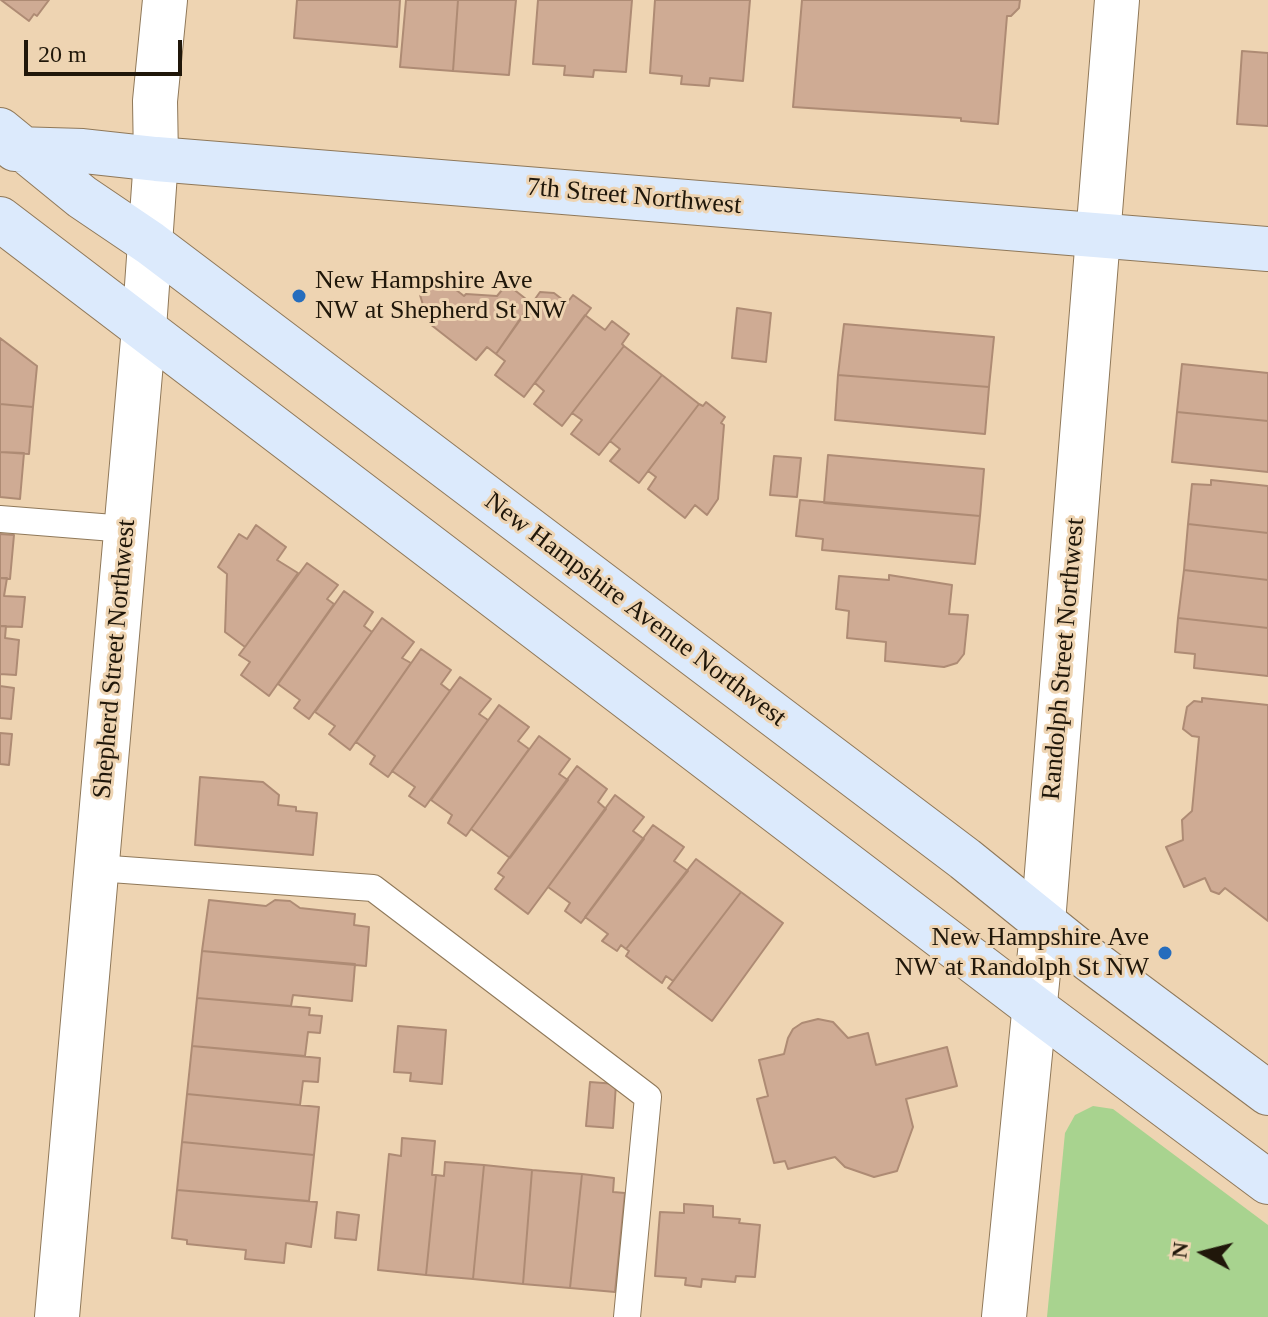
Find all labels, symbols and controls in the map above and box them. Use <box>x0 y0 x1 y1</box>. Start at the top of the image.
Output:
scale bar <box>28 24 186 74</box>
text: 20 m <box>38 41 87 67</box>
street label: 7th Street Northwest <box>525 172 743 222</box>
place label: New Hampshire Ave NW at Shepherd St NW <box>315 265 566 326</box>
marker: New Hampshire Ave NW at Shepherd St NW <box>290 287 308 305</box>
street label: New Hampshire Avenue Northwest <box>478 486 792 734</box>
street label: Randolph Street Northwest <box>1036 517 1092 801</box>
street label: Shepherd Street Northwest <box>87 518 143 800</box>
place label: New Hampshire Ave NW at Randolph St NW <box>895 922 1149 984</box>
marker: New Hampshire Ave NW at Randolph St NW <box>1156 944 1174 962</box>
north arrow <box>1164 1213 1244 1293</box>
text: N <box>1166 1241 1193 1259</box>

